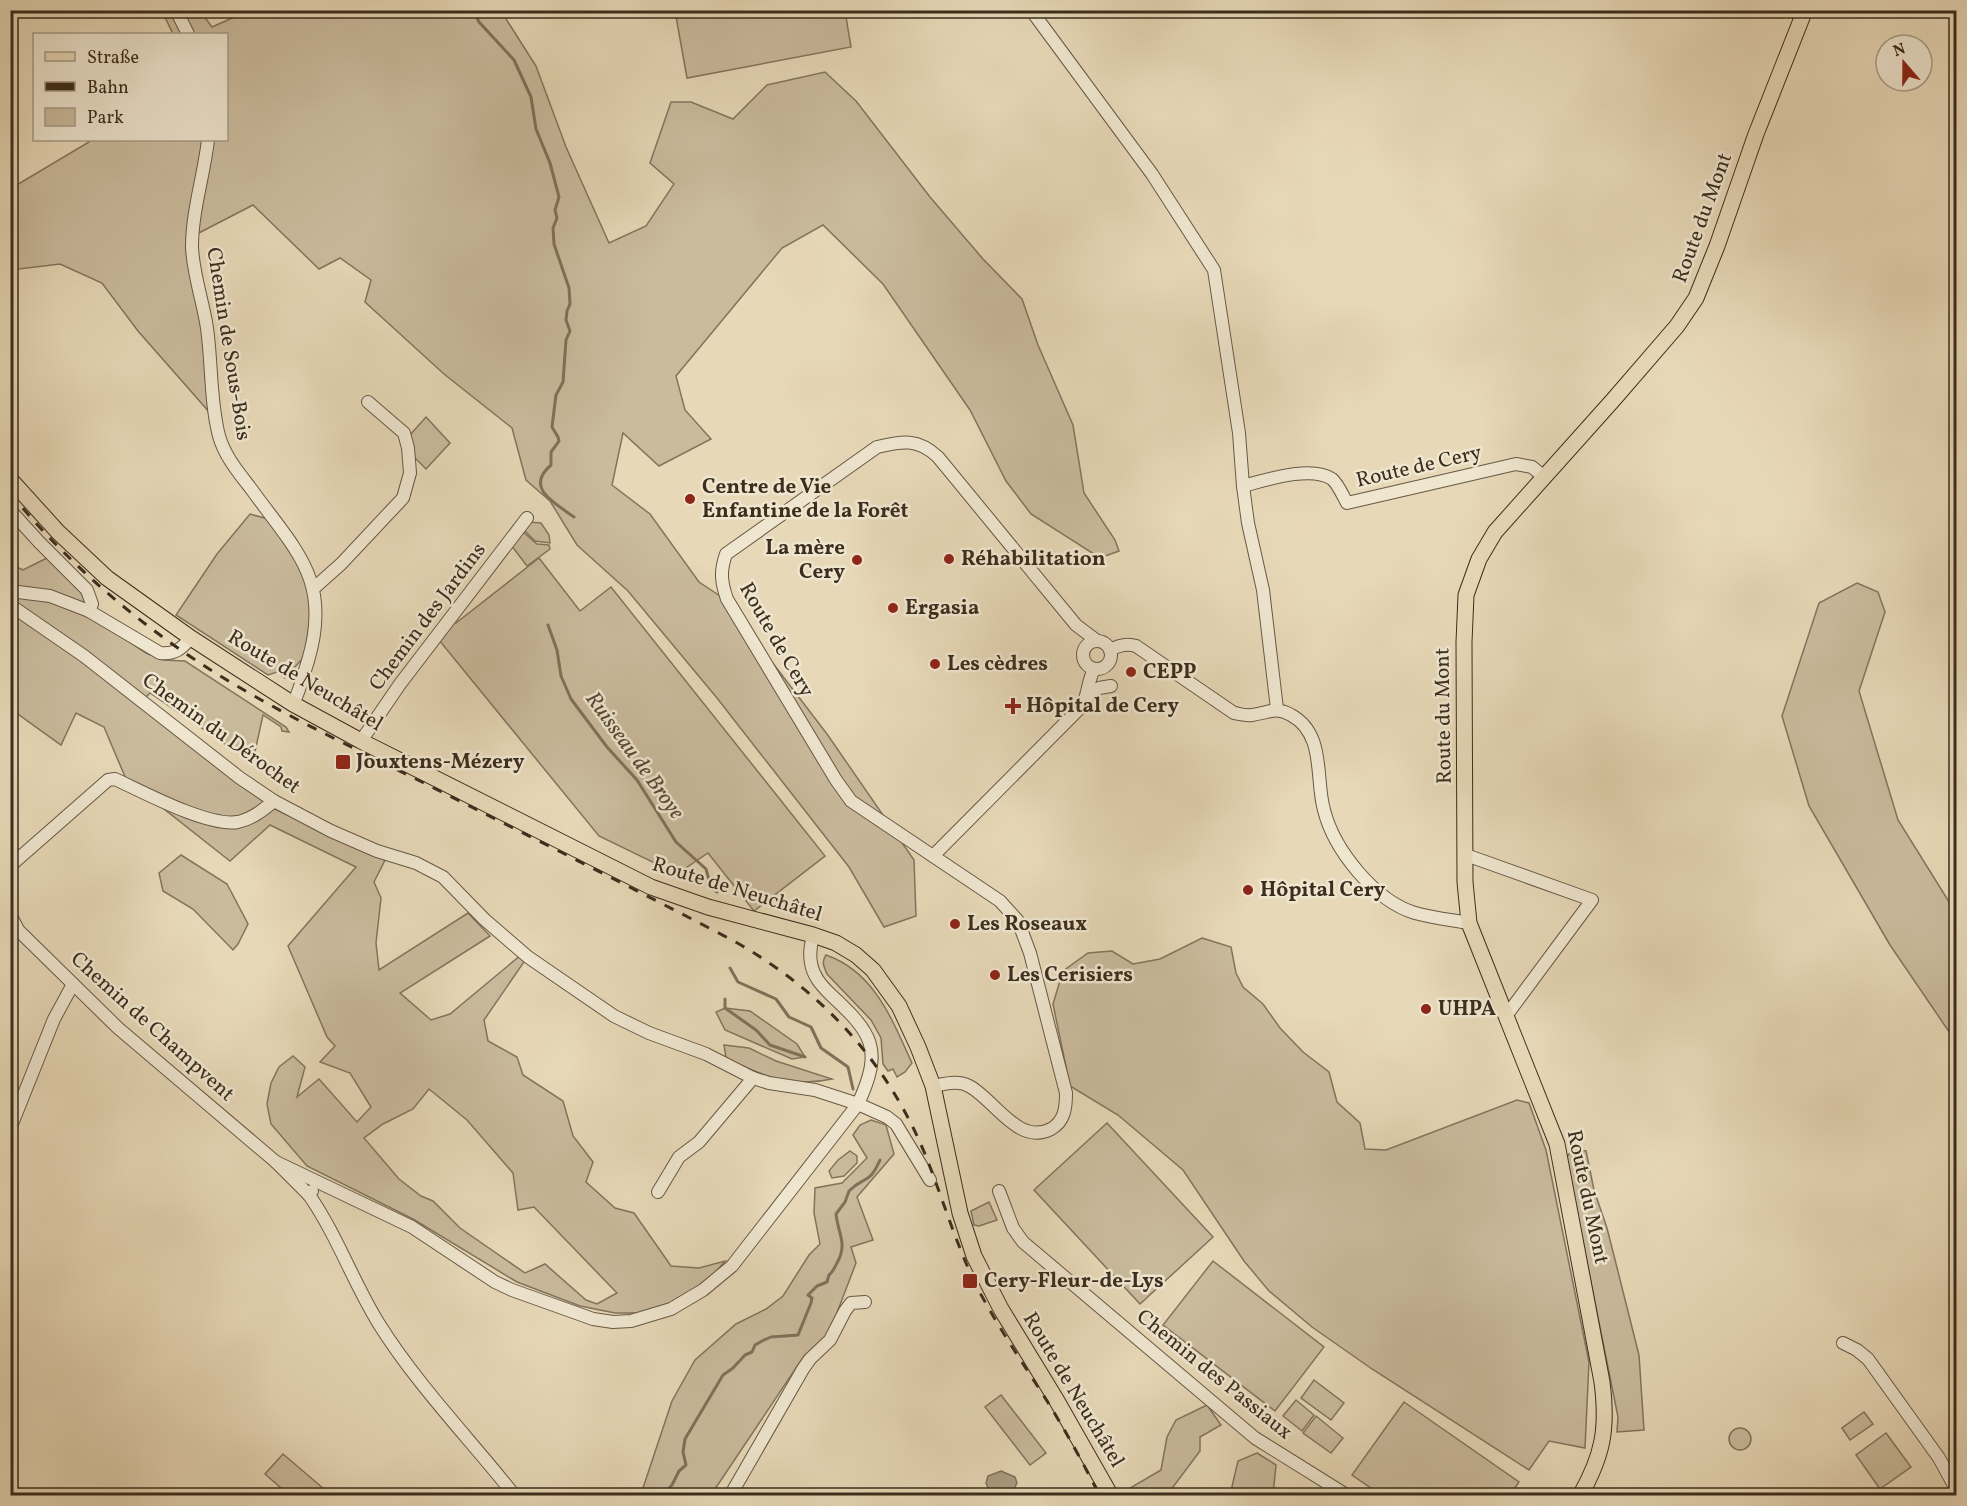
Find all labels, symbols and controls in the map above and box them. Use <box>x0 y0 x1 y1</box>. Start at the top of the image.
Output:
legend <box>33 33 228 141</box>
north arrow <box>1874 33 1934 93</box>
text: N <box>1890 38 1909 63</box>
text: Straße <box>87 46 139 71</box>
text: Bahn <box>87 76 129 101</box>
text: Park <box>87 106 124 131</box>
street label: Route du Mont <box>1666 149 1740 287</box>
street label: Chemin de Sous-Bois <box>198 245 258 443</box>
street label: Route de Cery <box>1353 438 1485 496</box>
place label: Centre de Vie Enfantine de la Forêt <box>702 473 909 526</box>
marker: Centre de Vie Enfantine de la Forêt <box>683 492 697 506</box>
place label: La mère Cery <box>765 534 845 587</box>
street label: Chemin des Jardins <box>363 537 493 697</box>
place label: Réhabilitation <box>961 545 1106 574</box>
marker: Réhabilitation <box>942 552 956 566</box>
marker: La mère Cery <box>850 553 864 567</box>
street label: Route de Cery <box>731 577 821 703</box>
place label: Ergasia <box>905 594 979 623</box>
marker: Ergasia <box>886 601 900 615</box>
street label: Route de Neuchâtel <box>222 623 388 739</box>
street label: Route du Mont <box>1428 648 1460 784</box>
place label: Les cèdres <box>947 650 1048 679</box>
marker: Les cèdres <box>928 657 942 671</box>
place label: CEPP <box>1143 658 1196 687</box>
marker: CEPP <box>1124 665 1138 679</box>
street label: Chemin du Dérochet <box>136 667 306 801</box>
water label: Ruisseau de Broye <box>577 686 691 826</box>
place label: Hôpital de Cery <box>1026 692 1179 721</box>
marker: Hôpital de Cery <box>1004 697 1022 715</box>
place label: Jouxtens-Mézery <box>355 748 525 777</box>
marker: Jouxtens-Mézery <box>334 753 352 771</box>
street label: Route de Neuchâtel <box>648 850 826 930</box>
place label: Hôpital Cery <box>1260 876 1386 905</box>
marker: Hôpital Cery <box>1241 883 1255 897</box>
place label: Les Roseaux <box>967 910 1087 939</box>
marker: Les Roseaux <box>948 917 962 931</box>
street label: Chemin de Champvent <box>64 945 240 1109</box>
place label: Les Cerisiers <box>1007 961 1133 990</box>
marker: Les Cerisiers <box>988 968 1002 982</box>
place label: UHPA <box>1438 995 1496 1024</box>
marker: UHPA <box>1419 1002 1433 1016</box>
street label: Route du Mont <box>1559 1127 1615 1267</box>
place label: Cery-Fleur-de-Lys <box>984 1267 1164 1296</box>
marker: Cery-Fleur-de-Lys <box>961 1272 979 1290</box>
street label: Chemin des Passiaux <box>1130 1303 1298 1447</box>
street label: Route de Neuchâtel <box>1015 1307 1131 1473</box>

